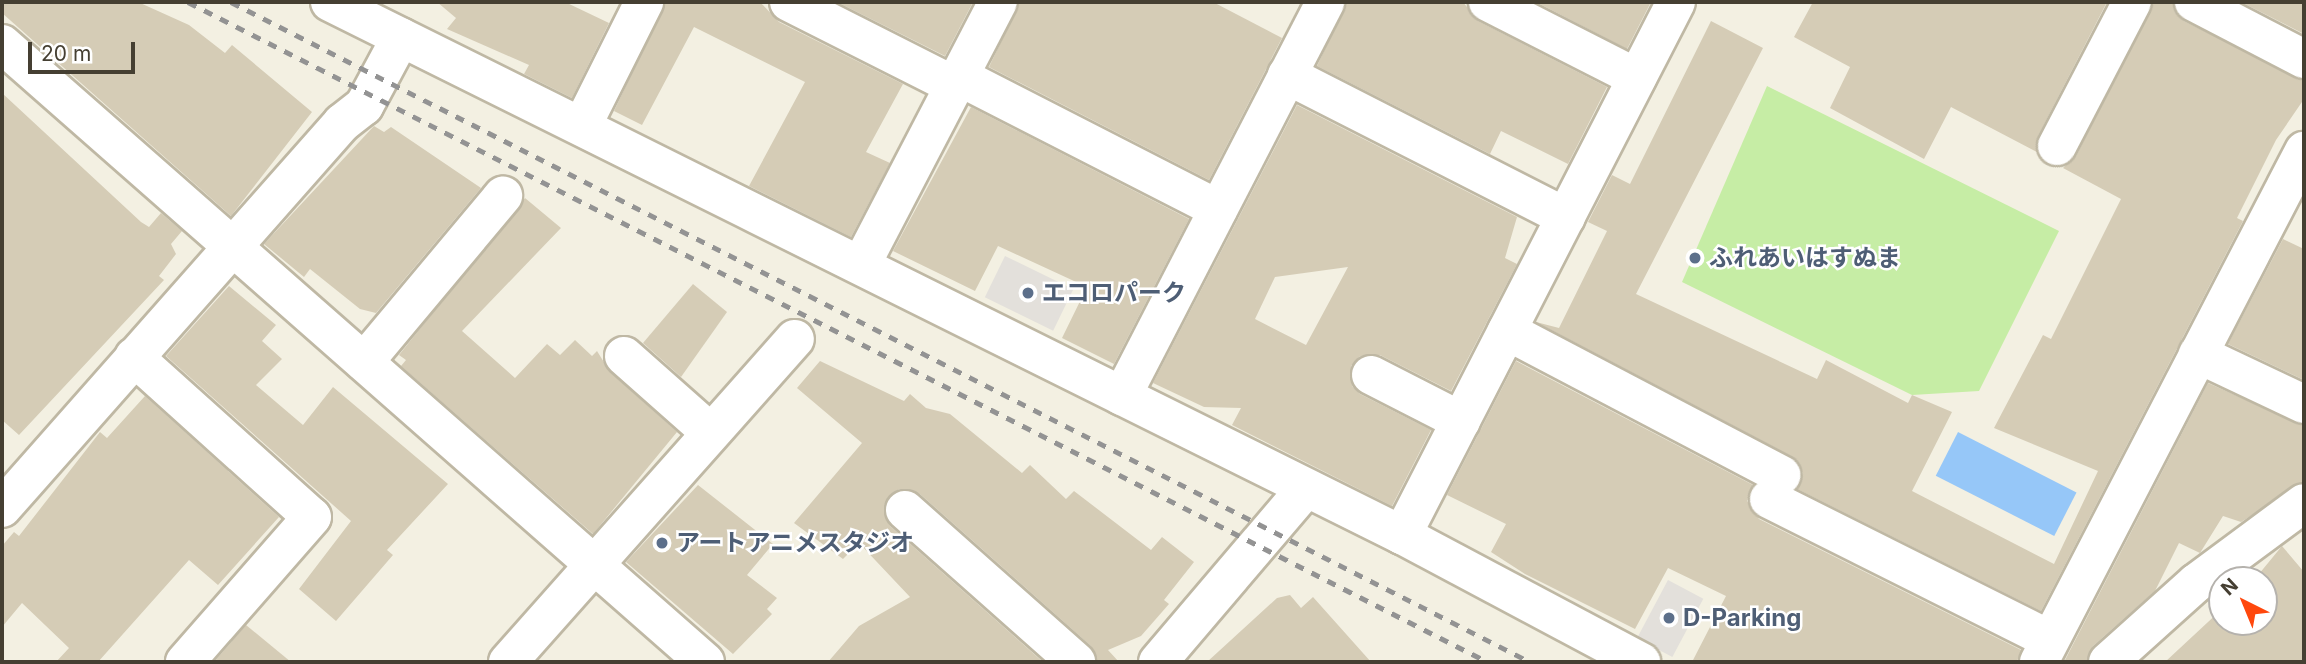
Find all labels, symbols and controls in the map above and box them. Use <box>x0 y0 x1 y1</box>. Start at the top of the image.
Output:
scale bar <box>32 28 138 72</box>
text: 20 m <box>41 41 91 66</box>
place label: ふれあいはすぬま <box>1709 244 1901 272</box>
marker: ふれあいはすぬま <box>1687 250 1703 266</box>
place label: エコロパーク <box>1042 279 1186 307</box>
marker: エコロパーク <box>1020 285 1036 301</box>
place label: アートアニメスタジオ <box>676 529 915 557</box>
marker: アートアニメスタジオ <box>654 535 670 551</box>
north arrow <box>2208 566 2278 636</box>
text: N <box>2217 573 2243 600</box>
place label: D-Parking <box>1683 604 1801 632</box>
marker: D-Parking <box>1661 610 1677 626</box>

